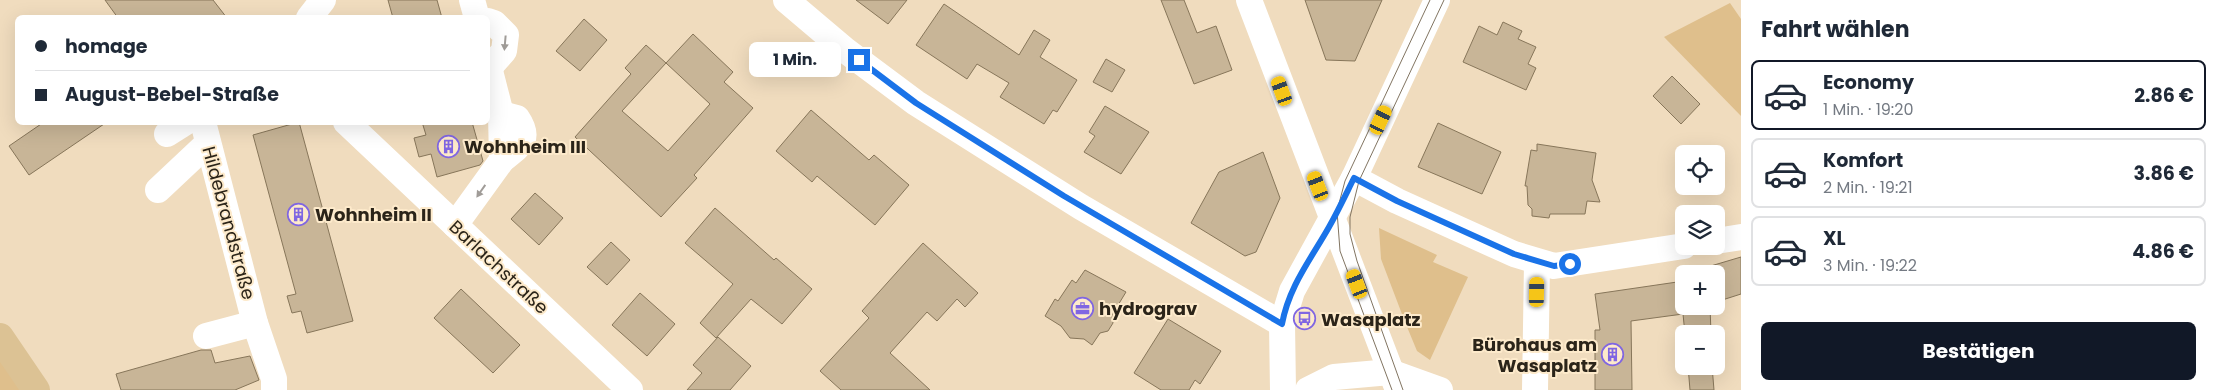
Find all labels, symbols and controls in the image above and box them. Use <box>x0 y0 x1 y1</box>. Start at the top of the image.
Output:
text: Fahrt wählen <box>1761 14 1910 45</box>
text: homage <box>65 33 148 60</box>
one-way arrow <box>501 35 509 51</box>
callout: 1 Min. <box>749 42 842 78</box>
text: 1 Min. <box>773 48 817 71</box>
route end <box>848 49 870 71</box>
text: Economy <box>1823 69 1914 96</box>
icon: car <box>1763 73 1808 118</box>
car <box>1269 74 1294 108</box>
text: August-Bebel-Straße <box>65 81 279 108</box>
text: 2.86 € <box>2134 82 2194 109</box>
text: 1 Min. · 19:20 <box>1823 98 1914 121</box>
car <box>1367 103 1394 137</box>
building icon: Wohnheim III <box>436 134 460 158</box>
place label: Wohnheim III <box>464 134 586 159</box>
street label: Hildebrandstraße <box>197 144 261 302</box>
map controls <box>1675 145 1725 375</box>
button: locate <box>1675 145 1725 195</box>
text: Komfort <box>1823 147 1903 174</box>
icon: car <box>1763 151 1808 196</box>
text: 3.86 € <box>2134 160 2194 187</box>
car <box>1305 169 1330 203</box>
text: 2 Min. · 19:21 <box>1823 176 1913 199</box>
one-way arrow <box>476 184 486 198</box>
building icon: Wohnheim II <box>287 202 311 226</box>
place label: Wohnheim II <box>315 202 432 227</box>
button: layers <box>1675 205 1725 255</box>
street label: Barlachstraße <box>444 214 554 320</box>
text: XL <box>1823 225 1846 252</box>
icon: car <box>1763 229 1808 274</box>
text: 4.86 € <box>2132 238 2194 265</box>
route start <box>1559 253 1581 275</box>
text: 3 Min. · 19:22 <box>1823 254 1917 277</box>
button: + <box>1675 265 1725 315</box>
car <box>1344 267 1369 301</box>
car <box>1529 277 1544 307</box>
office icon: hydrograv <box>1071 296 1095 320</box>
place label: hydrograv <box>1099 296 1198 321</box>
bus stop icon: Wasaplatz <box>1293 307 1317 331</box>
place label: Wasaplatz <box>1321 307 1420 332</box>
button: Bestätigen <box>1761 322 2196 380</box>
button: − <box>1675 325 1725 375</box>
place label: Bürohaus am Wasaplatz <box>1472 332 1597 378</box>
building icon: Bürohaus am Wasaplatz <box>1601 342 1625 366</box>

